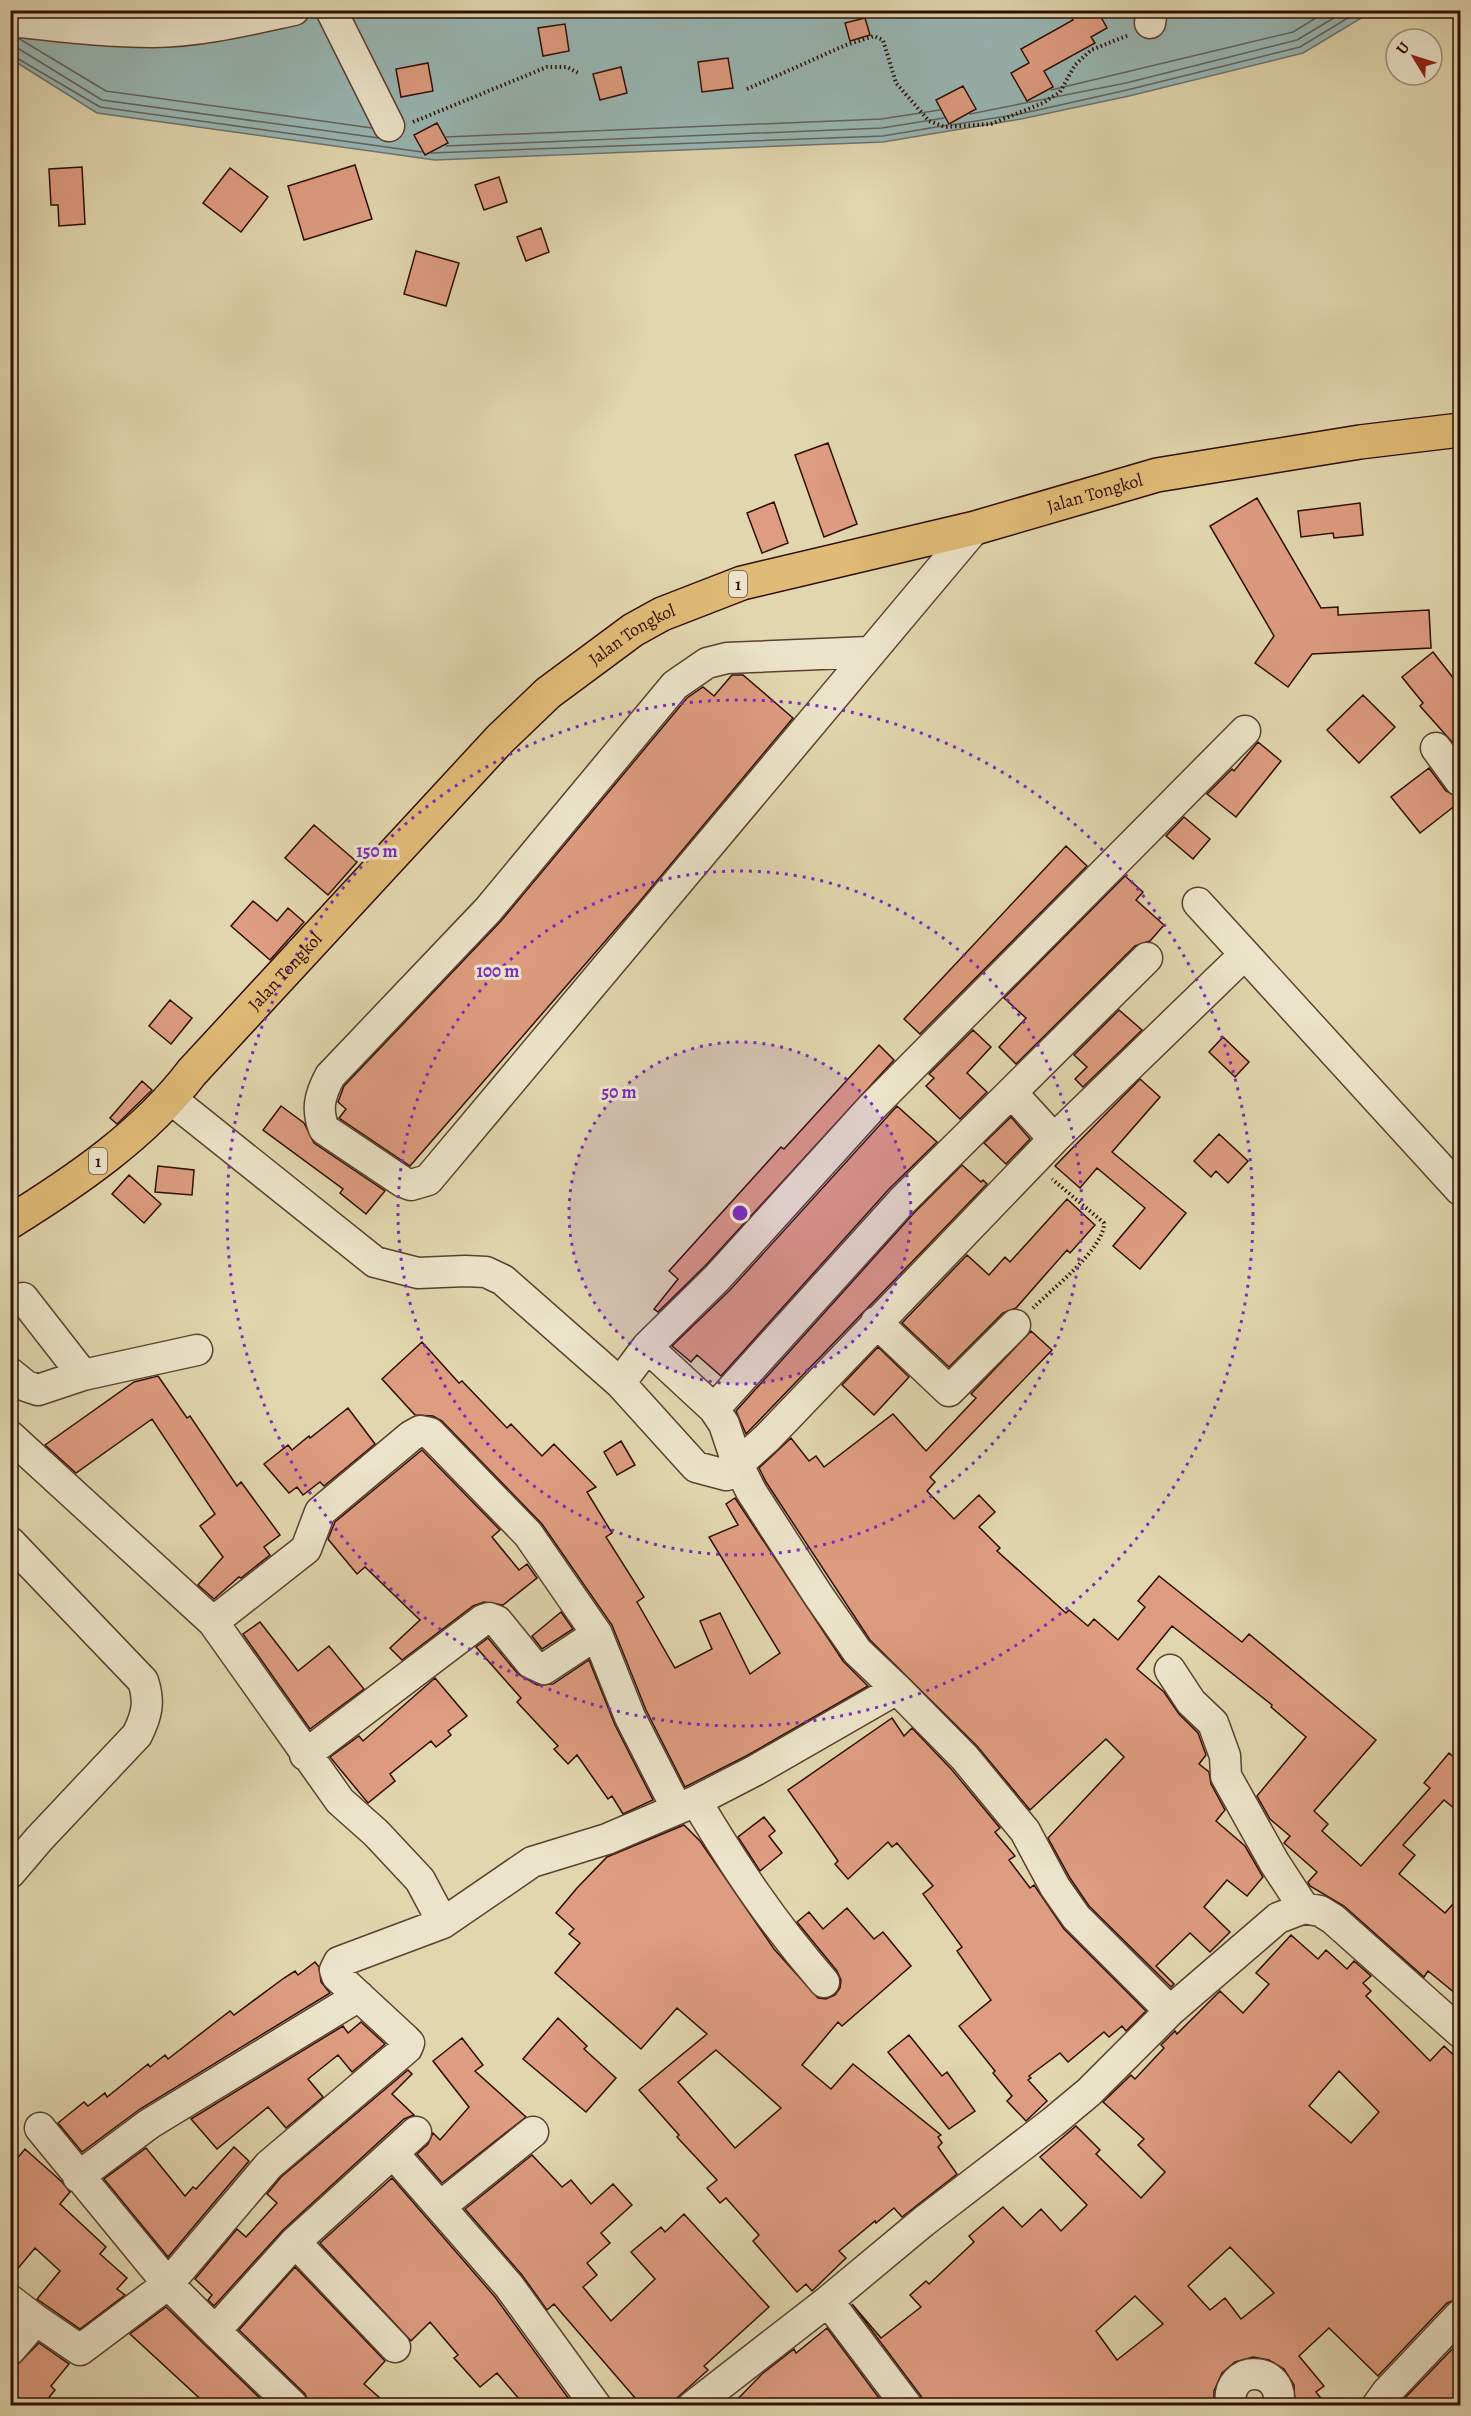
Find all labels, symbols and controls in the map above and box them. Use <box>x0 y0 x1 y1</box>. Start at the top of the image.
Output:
north arrow <box>1384 27 1444 87</box>
text: U <box>1391 37 1415 59</box>
street label: Jalan Tongkol <box>1044 468 1146 518</box>
road number: 1 <box>729 571 747 597</box>
street label: Jalan Tongkol <box>584 598 679 671</box>
text: 150 m <box>356 839 398 863</box>
street label: Jalan Tongkol <box>243 927 328 1016</box>
text: 100 m <box>477 959 519 983</box>
text: 50 m <box>602 1080 636 1104</box>
road number: 1 <box>89 1148 107 1174</box>
centre of rings <box>730 1203 750 1223</box>

